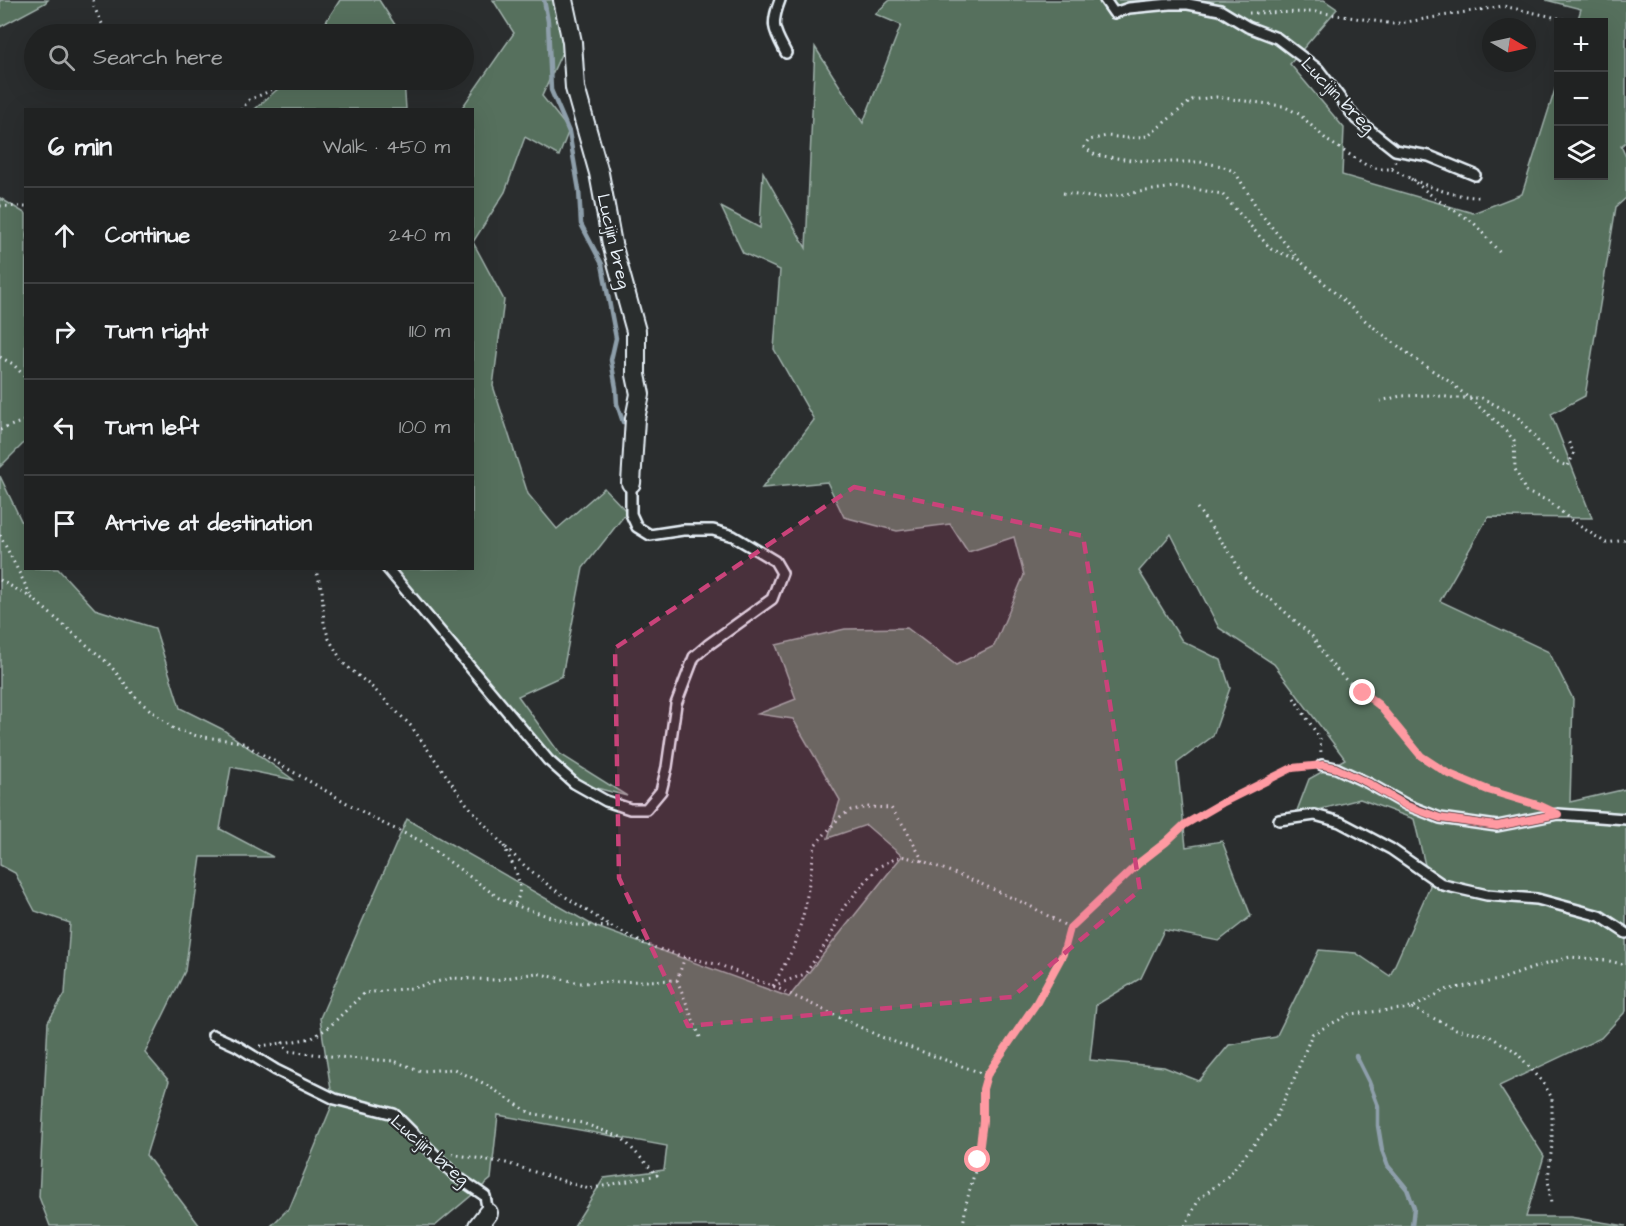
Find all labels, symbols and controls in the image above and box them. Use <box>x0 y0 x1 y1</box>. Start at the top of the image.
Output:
north arrow <box>1482 18 1536 72</box>
map controls <box>1554 18 1608 180</box>
button: + <box>1554 18 1608 72</box>
search box <box>24 24 474 90</box>
icon: search <box>45 41 78 74</box>
text: Search here <box>93 42 223 73</box>
street label: Lucijin breg <box>1294 52 1380 140</box>
button: − <box>1554 72 1608 126</box>
button: layers <box>1554 126 1608 180</box>
text: 6 min <box>48 129 112 165</box>
text: Walk · 450 m <box>323 133 450 161</box>
street label: Lucijin breg <box>589 191 637 291</box>
icon: ahead <box>48 219 81 252</box>
text: Continue <box>105 220 190 251</box>
text: 240 m <box>389 221 450 249</box>
icon: right <box>48 315 81 348</box>
text: Turn right <box>105 316 208 347</box>
text: 110 m <box>409 317 450 345</box>
icon: left <box>48 411 81 444</box>
text: Turn left <box>105 412 199 443</box>
text: 100 m <box>399 413 450 441</box>
icon: arrive <box>48 507 81 540</box>
text: Arrive at destination <box>105 508 312 539</box>
route end <box>1349 679 1375 705</box>
street label: Lucijin breg <box>384 1109 474 1192</box>
route start <box>964 1146 990 1172</box>

